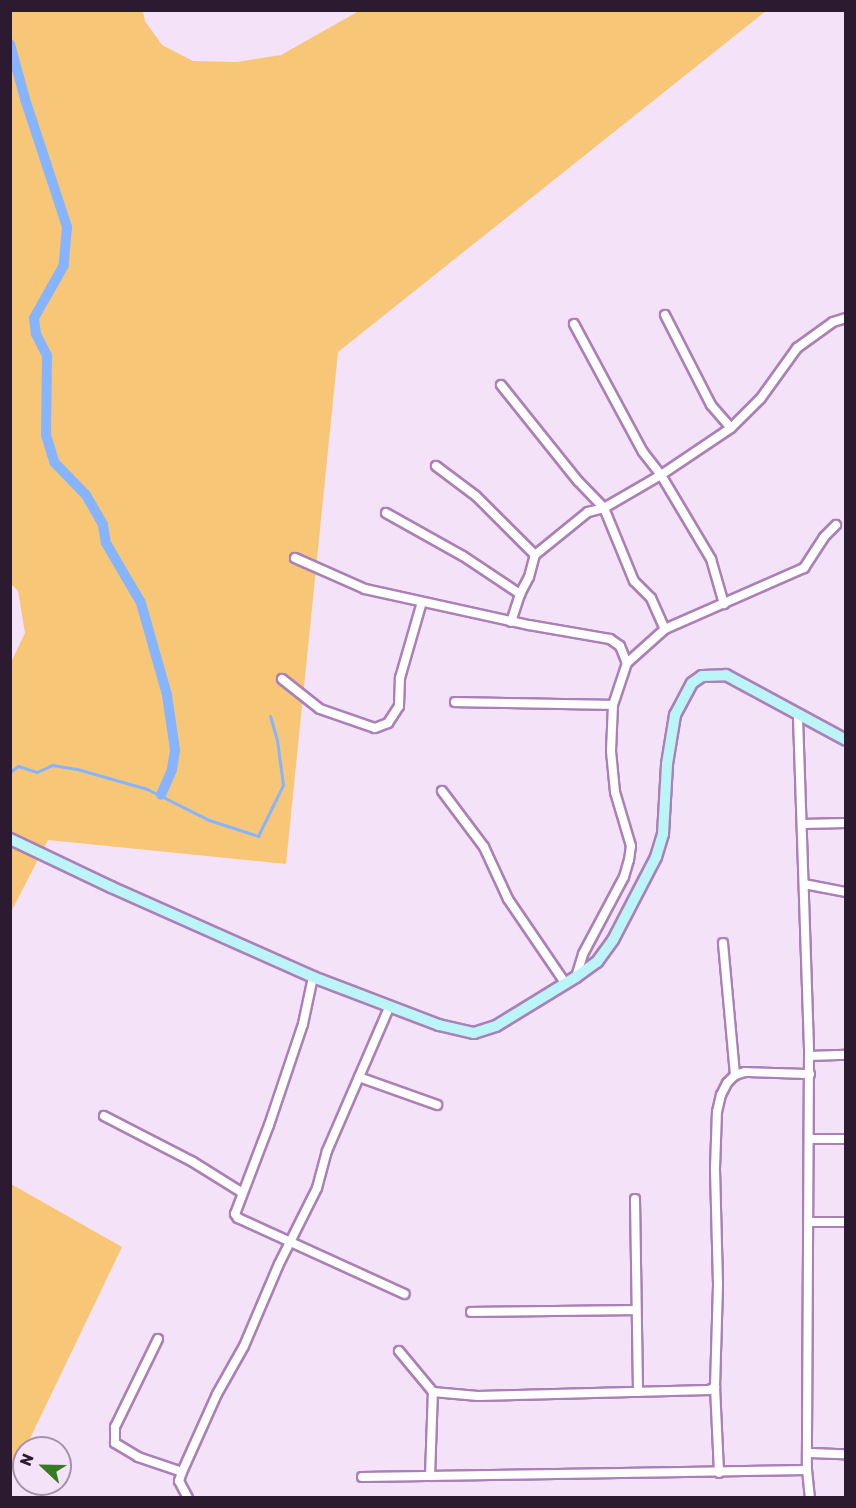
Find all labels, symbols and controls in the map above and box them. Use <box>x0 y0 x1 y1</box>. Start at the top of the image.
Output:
north arrow <box>12 1436 72 1496</box>
text: N <box>16 1451 38 1469</box>

